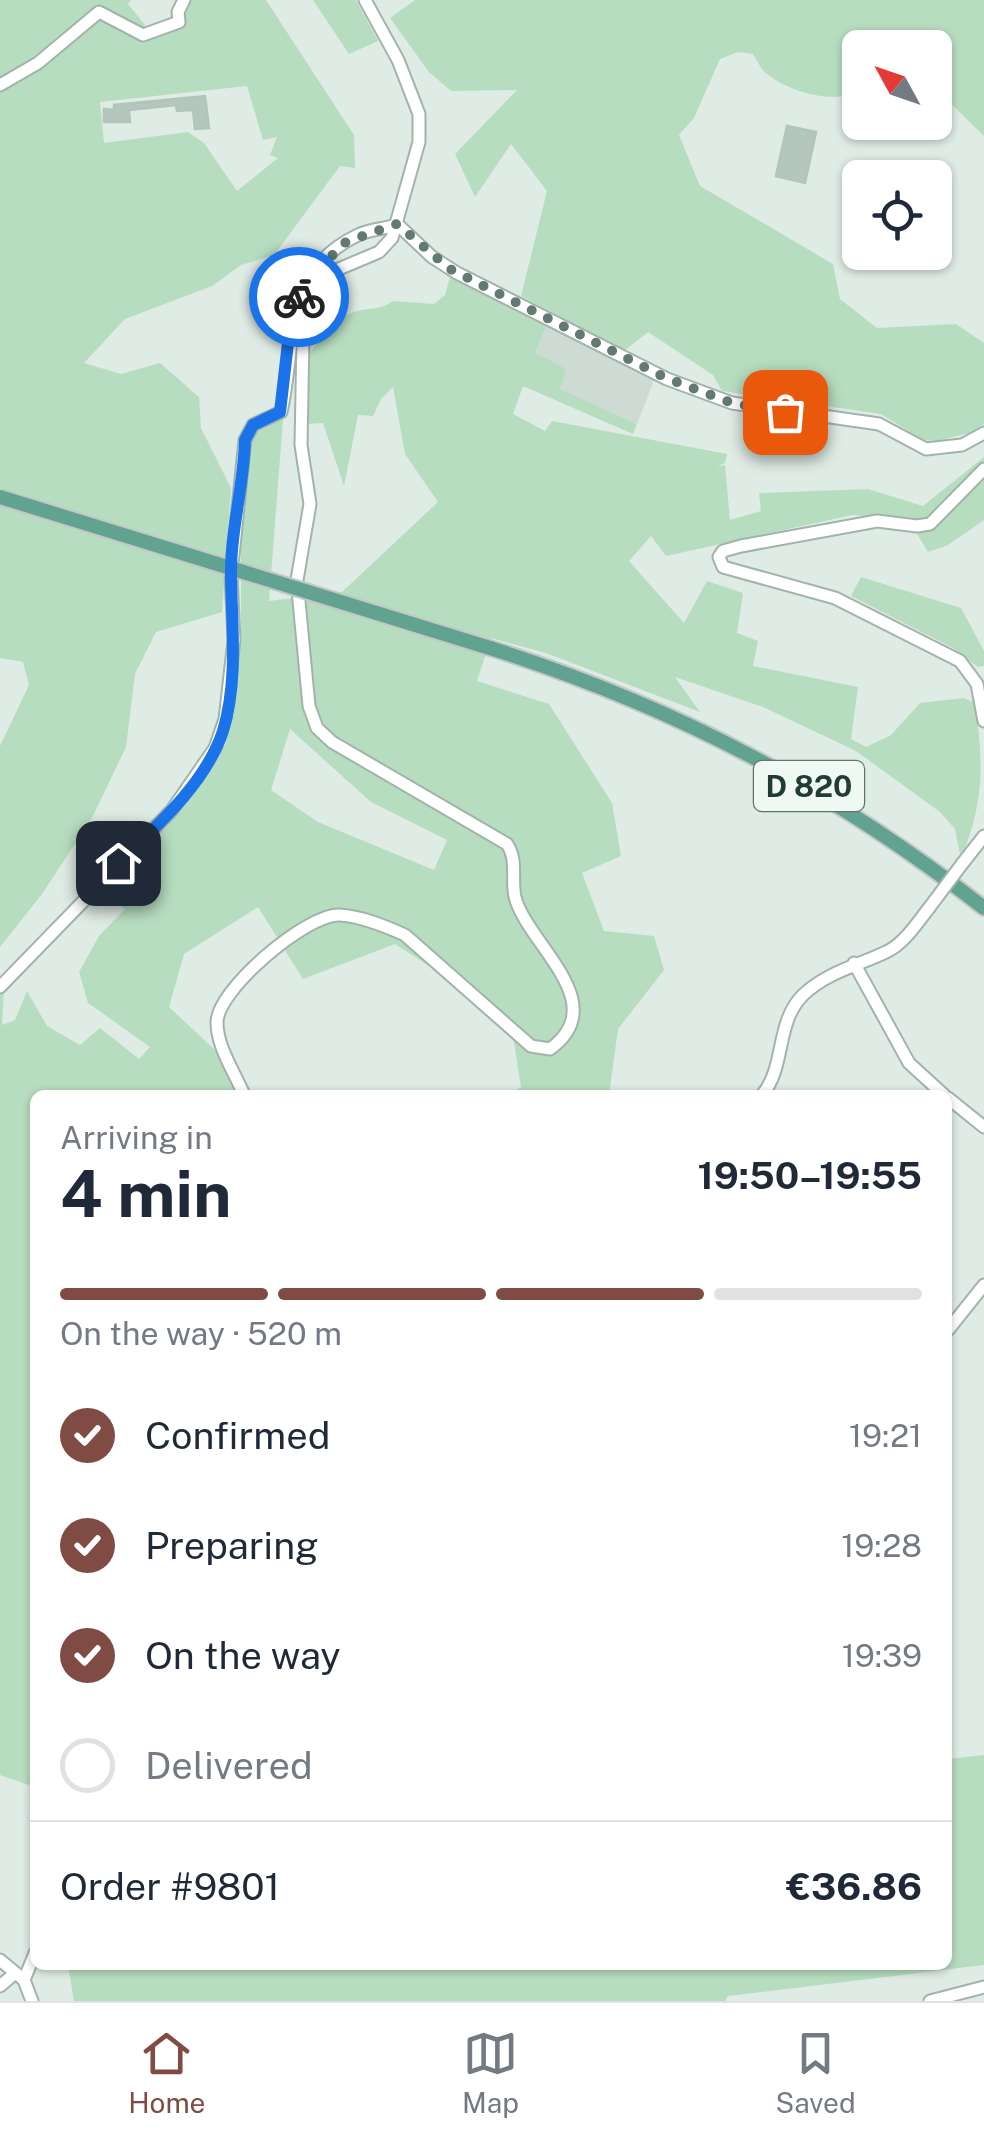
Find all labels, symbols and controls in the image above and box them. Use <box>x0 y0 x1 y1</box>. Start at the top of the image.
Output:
north arrow <box>842 30 952 140</box>
map controls <box>842 30 952 270</box>
button: locate <box>842 160 952 270</box>
courier <box>249 247 349 347</box>
icon: bike <box>272 270 327 325</box>
pin <box>743 370 828 455</box>
icon: bag <box>758 385 813 440</box>
road number: D 820 <box>754 761 864 811</box>
pin <box>76 821 161 906</box>
icon: home <box>91 836 146 891</box>
text: Arriving in <box>60 1119 213 1156</box>
text: 19:50–19:55 <box>698 1153 922 1198</box>
text: 4 min <box>60 1155 232 1232</box>
text: On the way · 520 m <box>60 1315 342 1352</box>
icon: check <box>60 1408 115 1463</box>
text: Confirmed <box>145 1413 330 1458</box>
text: 19:21 <box>849 1417 922 1454</box>
icon: check <box>60 1518 115 1573</box>
text: Preparing <box>145 1523 319 1568</box>
text: 19:28 <box>841 1527 922 1564</box>
icon: check <box>60 1628 115 1683</box>
text: On the way <box>145 1633 341 1678</box>
text: 19:39 <box>842 1637 922 1674</box>
text: Delivered <box>145 1743 313 1788</box>
text: Order #9801 <box>60 1864 280 1909</box>
text: €36.86 <box>786 1864 922 1909</box>
tab: Home <box>128 2026 205 2119</box>
tab: Map <box>462 2026 519 2119</box>
tab: Saved <box>776 2026 856 2119</box>

